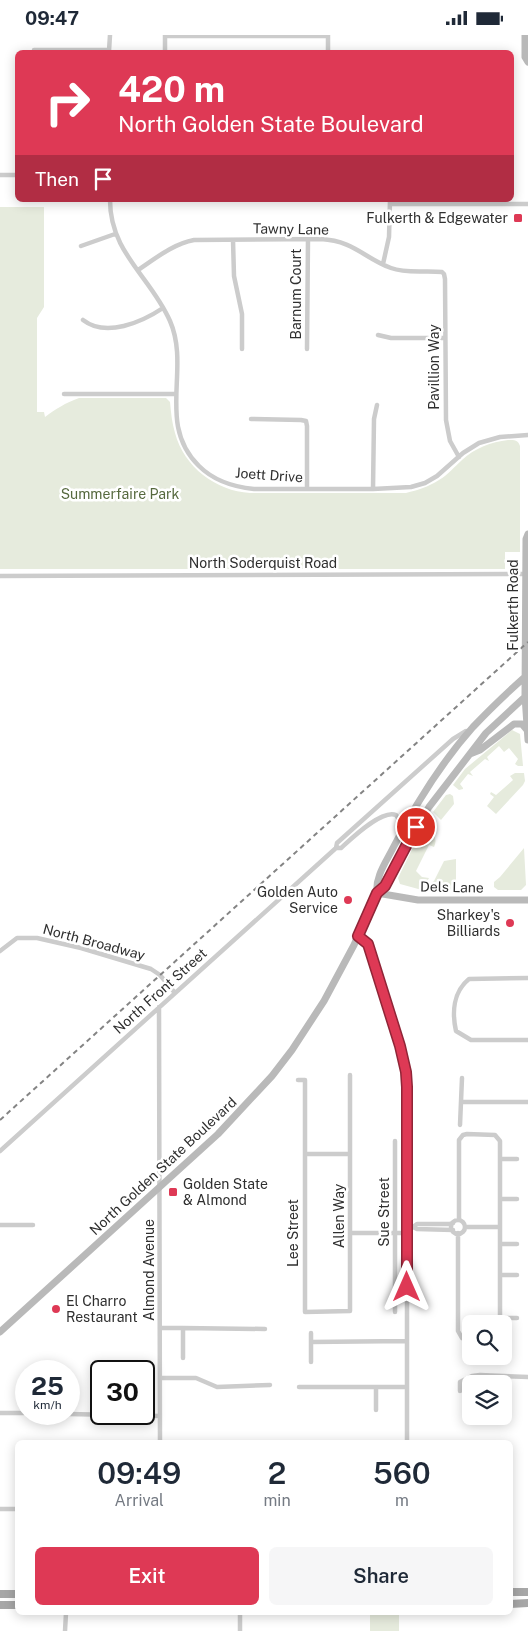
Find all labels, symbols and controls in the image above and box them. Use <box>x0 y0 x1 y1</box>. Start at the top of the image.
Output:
text: 09:47 <box>25 7 79 29</box>
text: 420 m <box>118 69 225 110</box>
icon: right <box>35 70 100 135</box>
text: North Golden State Boulevard <box>118 111 424 137</box>
icon: arrive <box>89 165 117 193</box>
text: Then <box>35 168 79 190</box>
place label: Fulkerth & Edgewater <box>366 210 508 226</box>
marker: Fulkerth & Edgewater <box>512 212 524 224</box>
street label: Tawny Lane <box>253 220 329 238</box>
street label: Barnum Court <box>288 249 304 339</box>
street label: Pavillion Way <box>426 324 442 410</box>
street label: Joett Drive <box>234 465 304 485</box>
park label: Summerfaire Park <box>61 486 179 502</box>
street label: North Soderquist Road <box>189 555 337 571</box>
street label: Fulkerth Road <box>505 559 521 651</box>
pin <box>395 806 437 848</box>
icon: arrive <box>402 813 430 841</box>
street label: Dels Lane <box>420 878 484 896</box>
place label: Golden Auto Service <box>257 884 338 916</box>
marker: Golden Auto Service <box>342 894 354 906</box>
place label: Sharkey's Billiards <box>437 907 500 939</box>
marker: Sharkey's Billiards <box>504 917 516 929</box>
street label: North Broadway <box>41 921 147 963</box>
street label: North Front Street <box>110 945 210 1037</box>
street label: North Golden State Boulevard <box>86 1094 240 1238</box>
place label: Golden State & Almond <box>183 1176 268 1208</box>
street label: Sue Street <box>376 1177 392 1247</box>
street label: Allen Way <box>331 1183 347 1248</box>
marker: Golden State & Almond <box>167 1186 179 1198</box>
street label: Lee Street <box>285 1199 301 1267</box>
street label: Almond Avenue <box>141 1219 157 1321</box>
position arrow <box>380 1260 432 1312</box>
place label: El Charro Restaurant <box>66 1293 138 1325</box>
marker: El Charro Restaurant <box>50 1303 62 1315</box>
map controls <box>462 1315 512 1425</box>
button: search <box>462 1315 512 1365</box>
speed limit sign: 30 <box>90 1360 155 1425</box>
text: 25 <box>31 1371 64 1401</box>
button: layers <box>462 1375 512 1425</box>
text: km/h <box>33 1398 62 1412</box>
text: 09:49 <box>97 1455 181 1491</box>
text: 2 <box>268 1455 286 1491</box>
text: 560 <box>373 1455 431 1491</box>
text: Arrival <box>115 1491 164 1510</box>
text: min <box>264 1491 291 1510</box>
text: m <box>395 1491 409 1510</box>
button: Exit <box>35 1547 259 1605</box>
button: Share <box>269 1547 493 1605</box>

